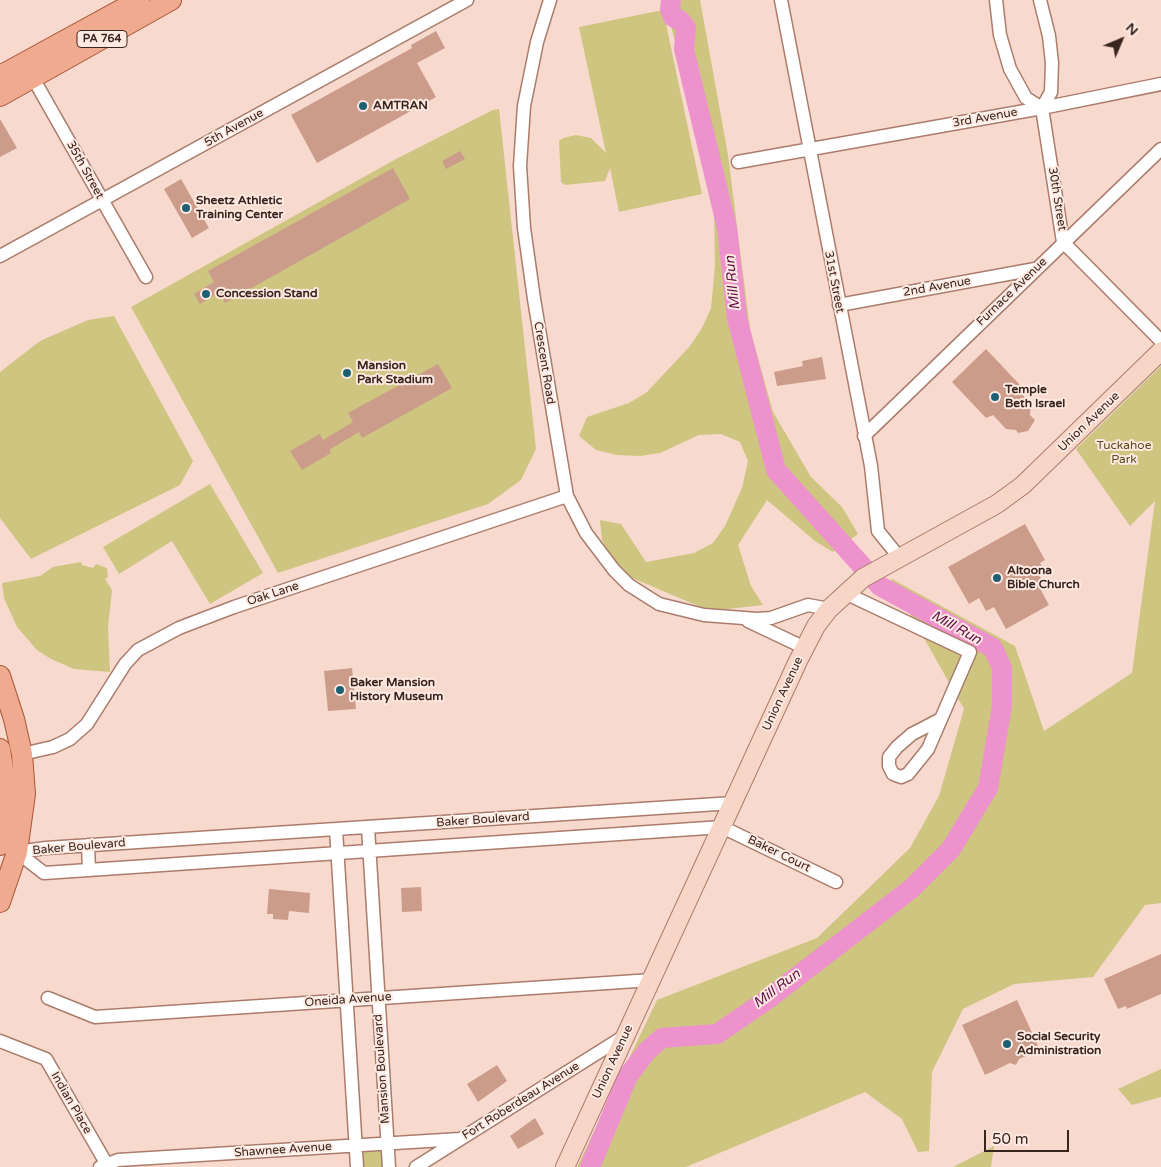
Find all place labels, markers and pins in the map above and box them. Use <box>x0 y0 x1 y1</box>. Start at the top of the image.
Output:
place label: AMTRAN <box>373 99 428 113</box>
marker: AMTRAN <box>357 100 369 112</box>
place label: Sheetz Athletic Training Center <box>196 194 283 222</box>
marker: Sheetz Athletic Training Center <box>180 202 192 214</box>
place label: Concession Stand <box>216 287 317 301</box>
marker: Concession Stand <box>200 288 212 300</box>
place label: Mansion Park Stadium <box>357 359 433 387</box>
marker: Mansion Park Stadium <box>341 367 353 379</box>
place label: Temple Beth Israel <box>1005 383 1065 411</box>
marker: Temple Beth Israel <box>989 391 1001 403</box>
place label: Altoona Bible Church <box>1007 564 1080 592</box>
marker: Altoona Bible Church <box>991 572 1003 584</box>
place label: Baker Mansion History Museum <box>350 676 443 704</box>
marker: Baker Mansion History Museum <box>334 684 346 696</box>
place label: Social Security Administration <box>1017 1030 1101 1058</box>
marker: Social Security Administration <box>1001 1038 1013 1050</box>

